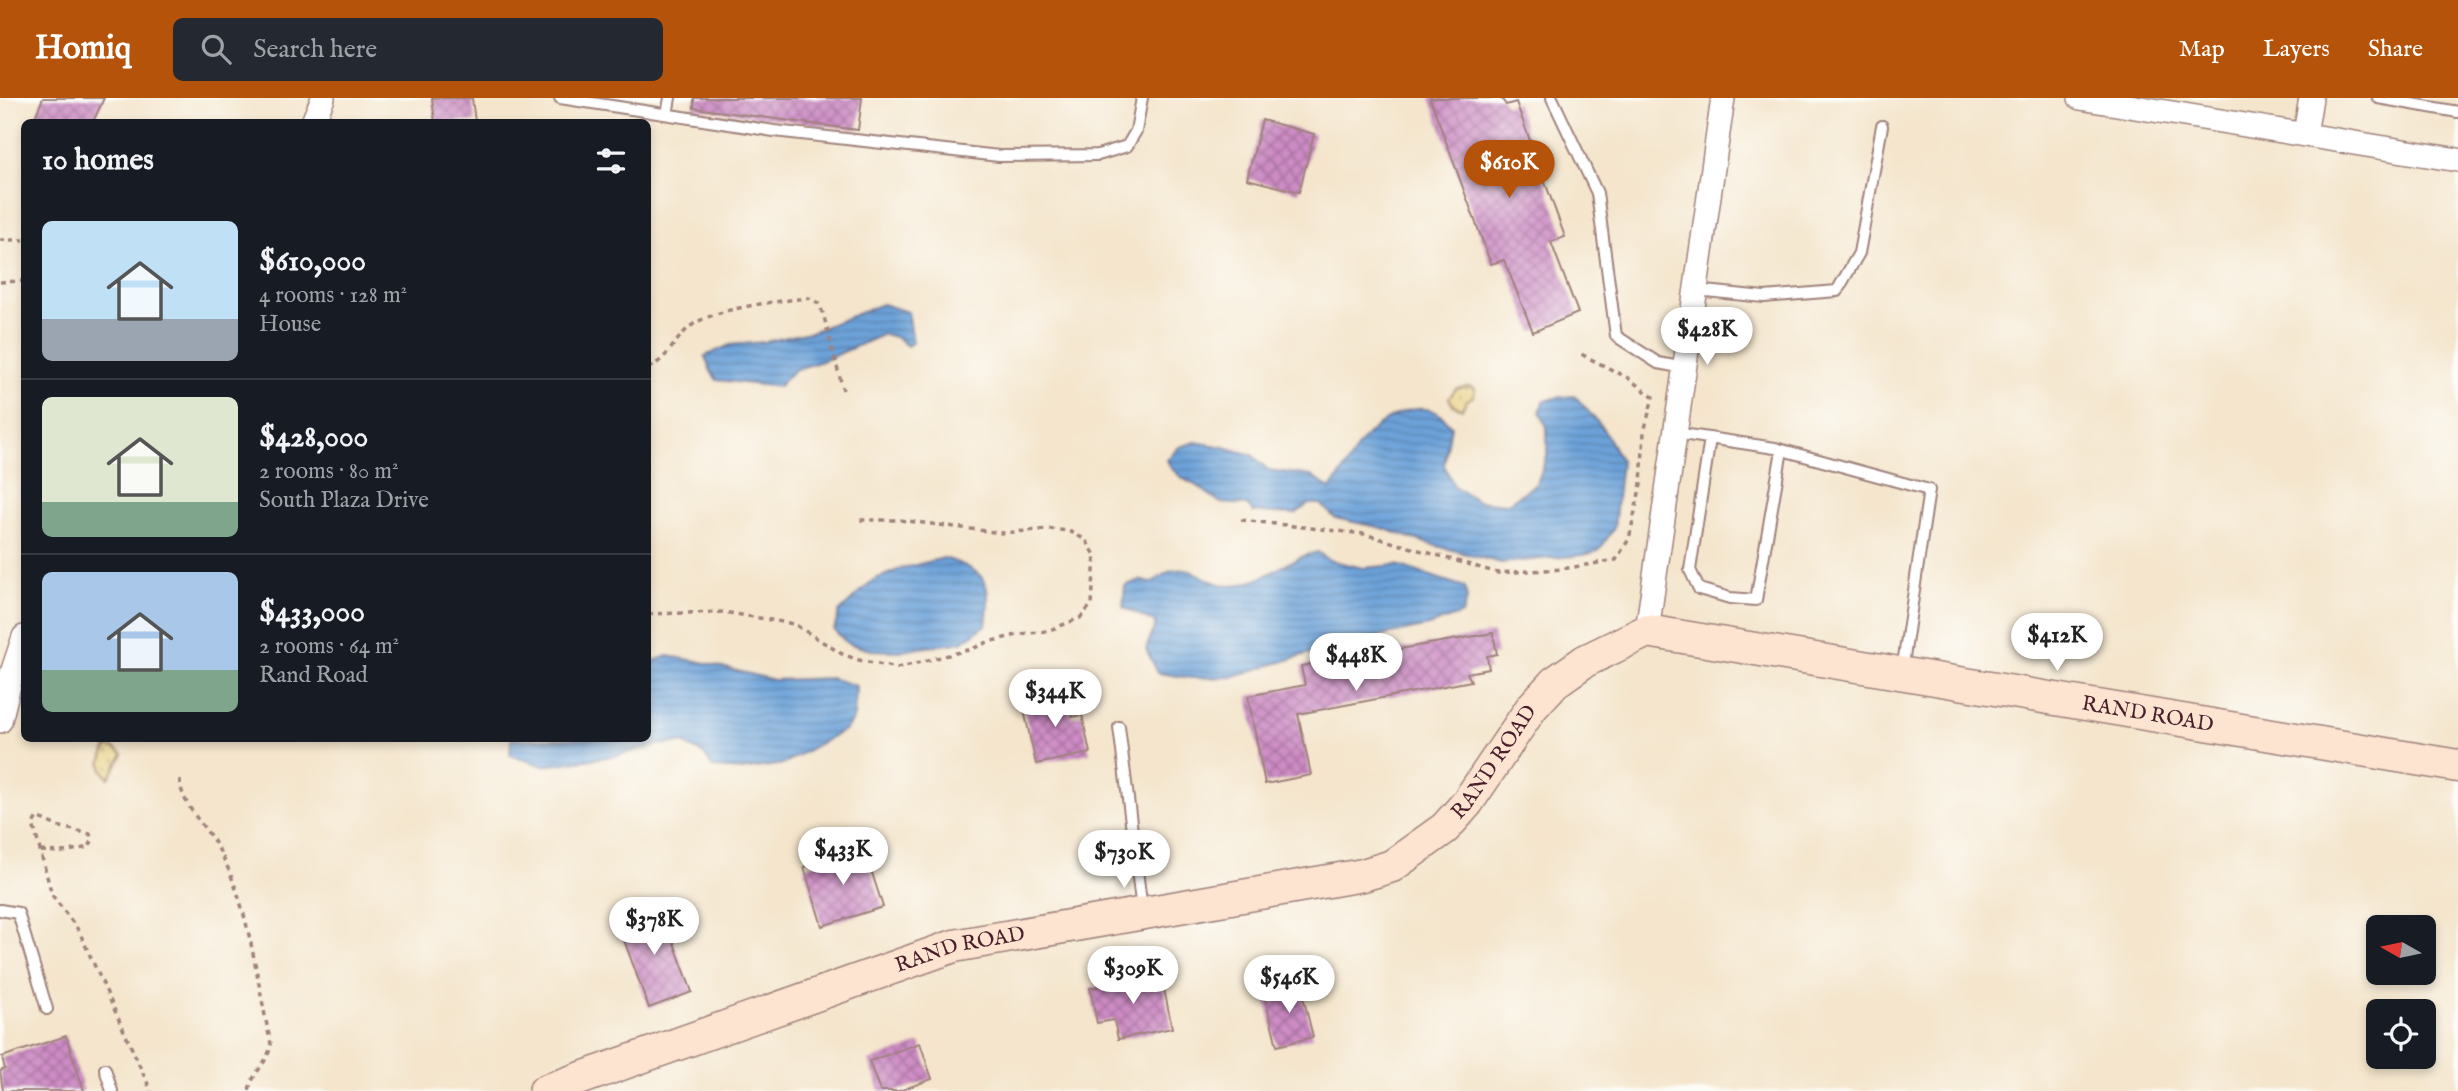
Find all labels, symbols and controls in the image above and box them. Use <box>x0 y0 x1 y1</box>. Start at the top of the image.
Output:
search box <box>173 18 663 81</box>
text: Homiq <box>35 28 131 70</box>
icon: search <box>197 30 235 68</box>
text: Search here <box>253 33 377 66</box>
text: Map <box>2179 34 2225 65</box>
text: Layers <box>2263 34 2330 65</box>
text: Share <box>2368 34 2423 65</box>
pin: $610K <box>1460 140 1558 200</box>
text: 10 homes <box>42 142 154 180</box>
icon: filters <box>592 142 630 180</box>
text: $610K <box>1480 148 1538 177</box>
text: $610,000 <box>259 243 366 281</box>
icon: home <box>98 249 182 333</box>
text: 4 rooms · 128 m² <box>259 281 407 310</box>
pin: $428K <box>1658 308 1756 367</box>
text: House <box>259 310 321 339</box>
text: $428K <box>1677 315 1737 344</box>
text: $428,000 <box>259 419 368 457</box>
icon: home <box>98 425 182 509</box>
text: 2 rooms · 80 m² <box>259 457 399 486</box>
text: South Plaza Drive <box>259 486 429 515</box>
text: $433,000 <box>259 594 365 632</box>
icon: home <box>98 600 182 684</box>
pin: $412K <box>2008 614 2106 673</box>
text: $412K <box>2027 621 2087 650</box>
text: 2 rooms · 64 m² <box>259 632 399 661</box>
pin: $448K <box>1307 634 1405 693</box>
text: $448K <box>1326 641 1386 670</box>
text: Rand Road <box>259 661 368 690</box>
pin: $344K <box>1006 670 1104 729</box>
text: $344K <box>1025 677 1085 706</box>
street label: RAND ROAD <box>2080 690 2216 739</box>
street label: RAND ROAD <box>1445 700 1543 825</box>
pin: $433K <box>794 828 892 887</box>
pin: $730K <box>1075 830 1173 890</box>
text: $433K <box>814 835 872 864</box>
text: $730K <box>1094 838 1154 867</box>
pin: $378K <box>605 898 703 957</box>
text: $378K <box>625 905 683 934</box>
north arrow <box>2366 915 2436 985</box>
map controls <box>2366 915 2436 1069</box>
street label: RAND ROAD <box>891 920 1027 979</box>
pin: $309K <box>1084 946 1182 1006</box>
text: $309K <box>1103 954 1163 983</box>
pin: $546K <box>1240 956 1338 1015</box>
text: $546K <box>1260 963 1318 992</box>
button: locate <box>2366 999 2436 1069</box>

